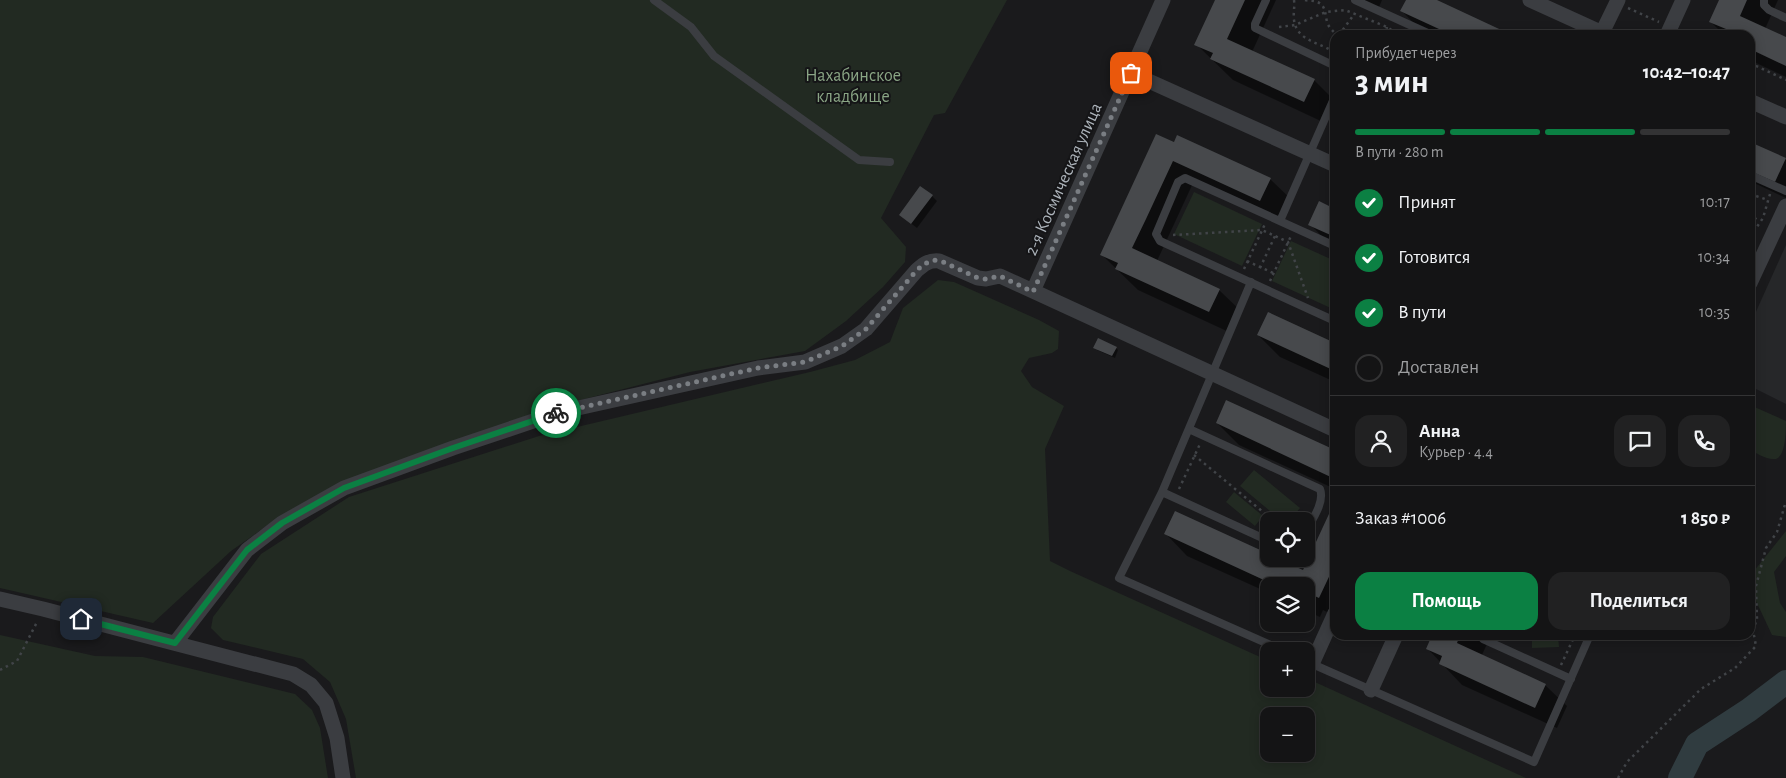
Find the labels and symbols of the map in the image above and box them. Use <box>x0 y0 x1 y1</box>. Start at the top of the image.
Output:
pin <box>1110 52 1152 94</box>
park label: Нахабинское кладбище <box>805 66 901 106</box>
street label: 2-я Космическая улица <box>1022 100 1106 258</box>
courier <box>531 388 581 438</box>
pin <box>60 598 102 640</box>

